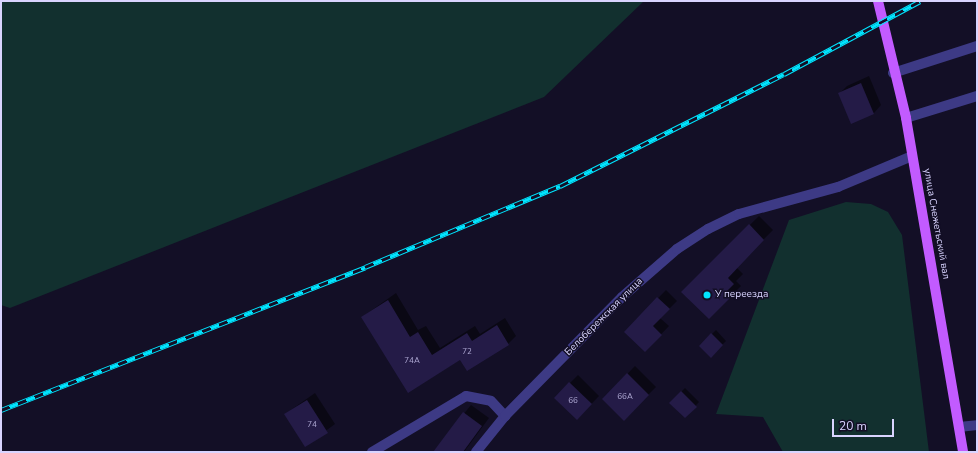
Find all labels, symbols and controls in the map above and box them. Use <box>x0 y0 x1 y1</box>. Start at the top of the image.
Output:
street label: улица Снежетьский вал <box>920 168 952 280</box>
street label: Белобережская улица <box>563 276 645 358</box>
place label: У переезда <box>715 289 768 301</box>
marker: У переезда <box>702 290 712 300</box>
house number: 72 <box>462 347 472 357</box>
house number: 74А <box>404 356 420 366</box>
house number: 66А <box>617 392 633 402</box>
house number: 66 <box>568 396 578 406</box>
scale bar <box>834 411 896 437</box>
text: 20 m <box>839 418 867 434</box>
house number: 74 <box>307 420 317 430</box>

